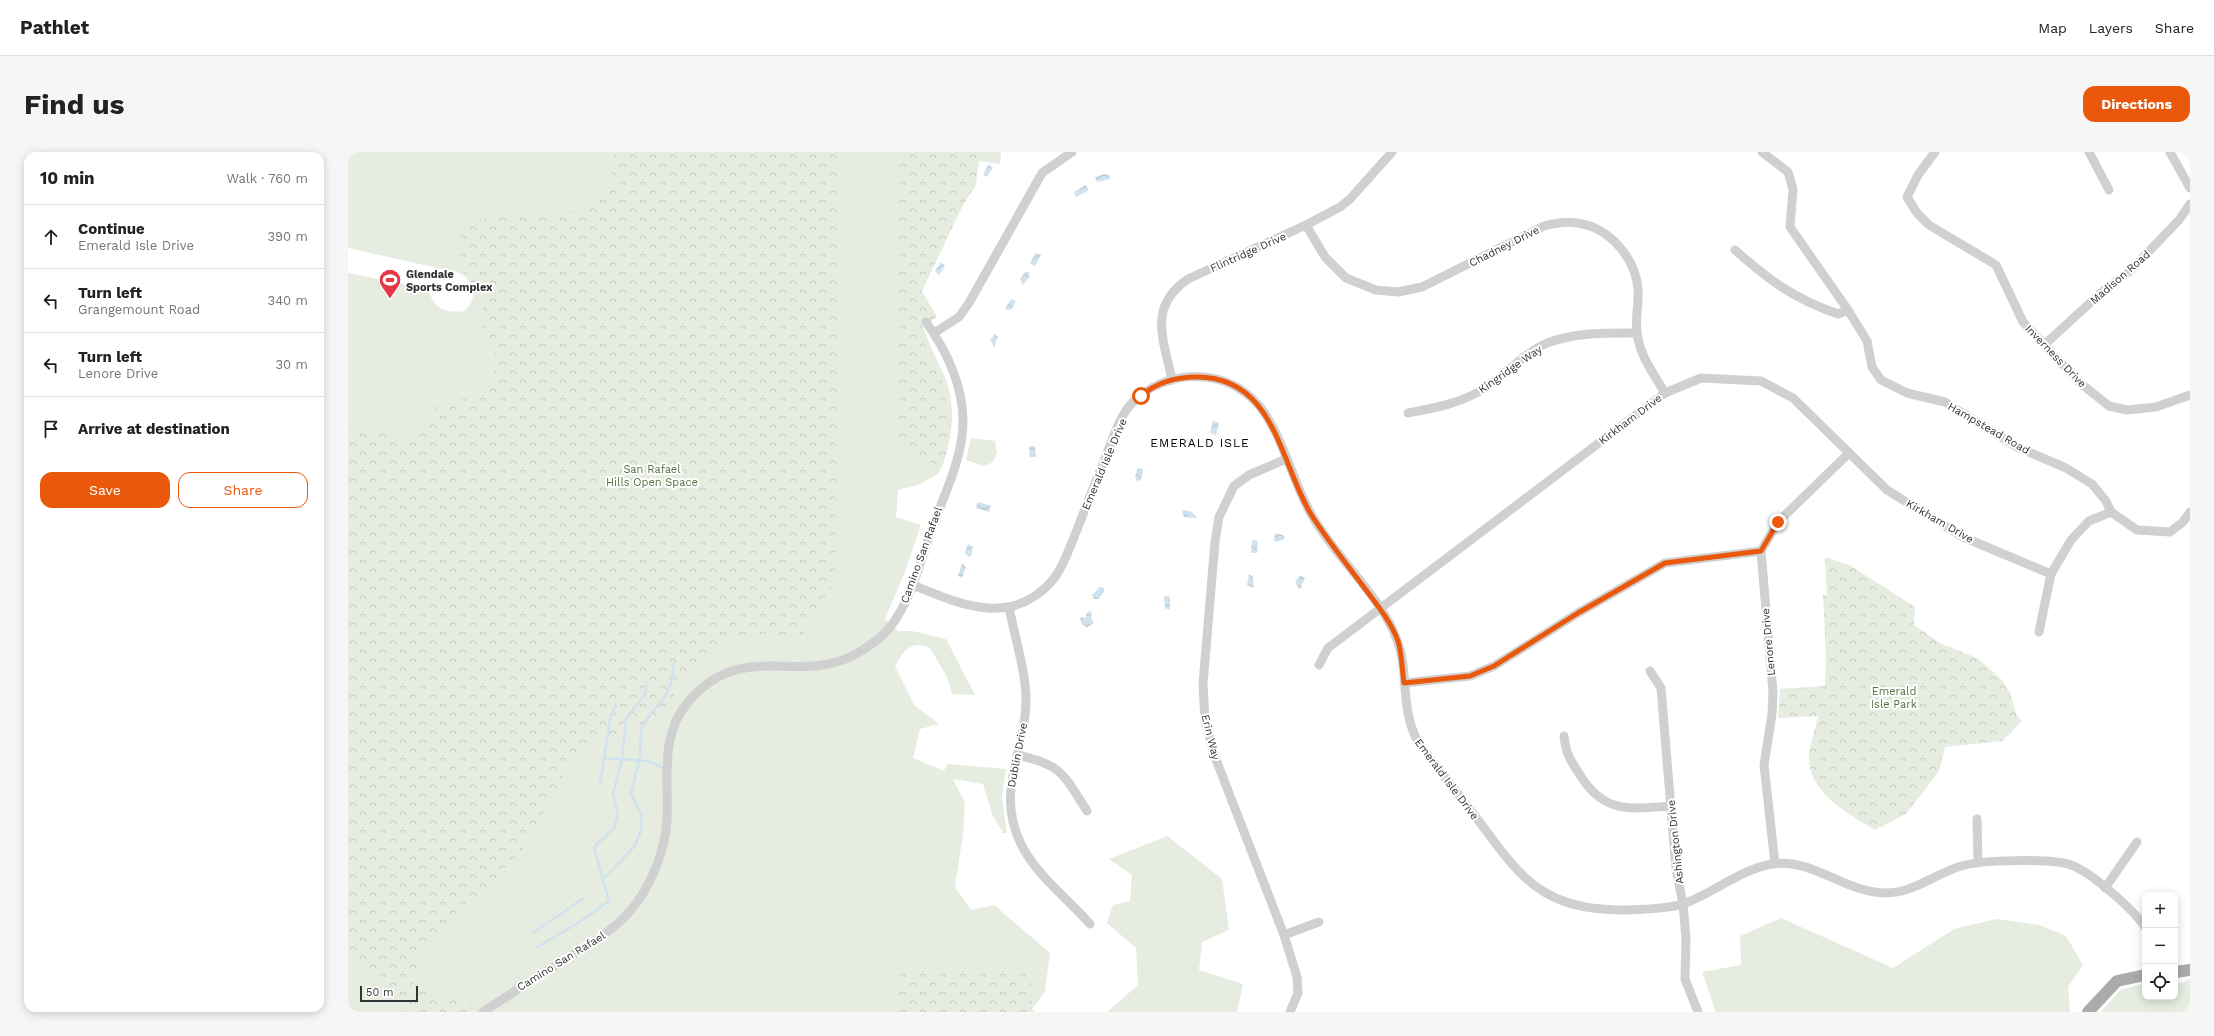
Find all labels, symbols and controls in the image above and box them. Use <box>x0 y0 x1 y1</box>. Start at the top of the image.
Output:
text: Pathlet <box>20 16 89 39</box>
text: Map <box>2038 20 2067 36</box>
text: Layers <box>2089 20 2133 36</box>
text: Share <box>2155 20 2194 36</box>
button: Directions <box>2083 86 2190 122</box>
text: Find us <box>24 88 124 121</box>
text: 10 min <box>40 168 95 188</box>
text: Walk · 760 m <box>226 171 308 186</box>
text: Continue <box>78 220 145 238</box>
street label: Chadney Drive <box>1467 223 1541 270</box>
icon: ahead <box>40 226 62 248</box>
text: 390 m <box>267 229 308 244</box>
street label: Flintridge Drive <box>1208 230 1288 275</box>
text: Emerald Isle Drive <box>78 238 194 253</box>
street label: Madison Road <box>2088 248 2153 307</box>
sports icon: Glendale Sports Complex <box>377 267 403 300</box>
place label: Glendale Sports Complex <box>406 268 493 294</box>
text: Turn left <box>78 284 142 302</box>
icon: left <box>40 290 62 312</box>
text: 340 m <box>268 293 308 308</box>
text: Grangemount Road <box>78 302 200 317</box>
street label: Inverness Drive <box>2022 322 2089 390</box>
street label: Kingridge Way <box>1476 343 1545 396</box>
text: Turn left <box>78 348 142 366</box>
icon: left <box>40 354 62 376</box>
text: 30 m <box>276 357 308 372</box>
text: Lenore Drive <box>78 366 158 381</box>
route start <box>1132 387 1150 405</box>
street label: Kirkham Drive <box>1596 391 1664 447</box>
street label: Hampstead Road <box>1946 400 2032 457</box>
street label: Emerald Isle Drive <box>1079 416 1130 512</box>
icon: arrive <box>40 418 62 440</box>
text: Arrive at destination <box>78 420 230 438</box>
district label: EMERALD ISLE <box>1150 436 1250 450</box>
park label: San Rafael Hills Open Space <box>606 463 698 489</box>
button: Save <box>40 472 170 508</box>
button: Share <box>178 472 308 508</box>
street label: Kirkham Drive <box>1904 497 1976 546</box>
street label: Camino San Rafael <box>898 505 945 605</box>
route end <box>1769 513 1787 531</box>
street label: Lenore Drive <box>1759 608 1778 676</box>
park label: Emerald Isle Park <box>1871 685 1917 711</box>
street label: Erin Way <box>1199 713 1223 762</box>
street label: Dublin Drive <box>1005 722 1030 789</box>
street label: Emerald Isle Drive <box>1412 736 1481 822</box>
street label: Ashington Drive <box>1665 799 1686 885</box>
map controls <box>2142 892 2178 1000</box>
button: + <box>2142 892 2178 928</box>
button: − <box>2142 928 2178 964</box>
street label: Camino San Rafael <box>515 929 608 994</box>
button: locate <box>2142 964 2178 1000</box>
scale bar <box>360 984 418 1003</box>
text: 50 m <box>366 986 393 999</box>

